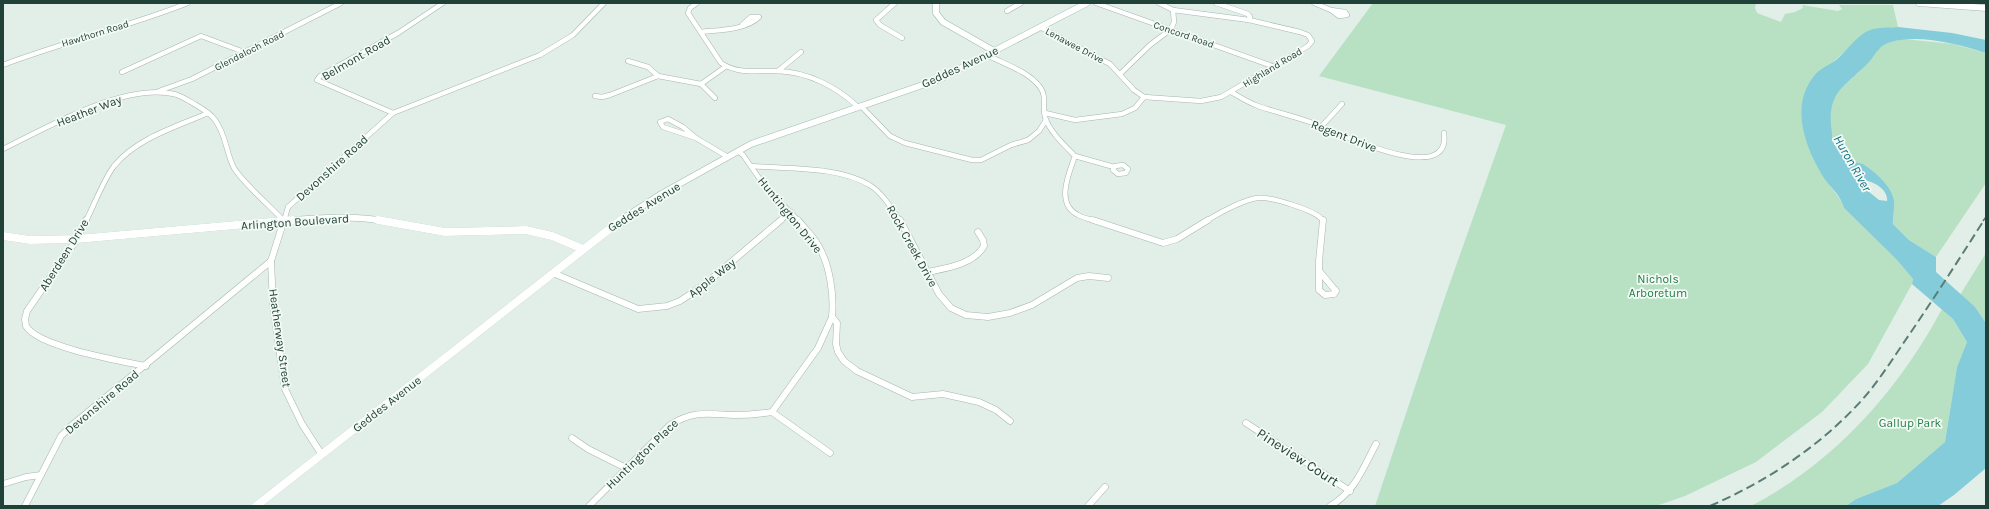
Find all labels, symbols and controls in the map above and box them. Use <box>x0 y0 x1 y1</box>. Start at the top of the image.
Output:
street label: Hawthorn Road <box>60 18 130 50</box>
street label: Concord Road <box>1152 19 1216 51</box>
street label: Lenawee Drive <box>1043 25 1106 66</box>
street label: Glendaloch Road <box>213 28 286 74</box>
street label: Belmont Road <box>319 33 393 83</box>
street label: Geddes Avenue <box>919 43 1001 91</box>
street label: Highland Road <box>1241 45 1304 90</box>
street label: Heather Way <box>55 92 124 130</box>
street label: Regent Drive <box>1309 117 1379 155</box>
street label: Devonshire Road <box>293 132 371 204</box>
water label: Huron River <box>1830 132 1875 195</box>
street label: Huntington Drive <box>755 174 825 256</box>
street label: Geddes Avenue <box>605 179 683 235</box>
street label: Rock Creek Drive <box>884 203 940 289</box>
street label: Arlington Boulevard <box>241 211 349 233</box>
street label: Aberdeen Drive <box>36 216 92 294</box>
street label: Apple Way <box>686 255 739 301</box>
park label: Nichols Arboretum <box>1629 272 1687 300</box>
street label: Heatherway Street <box>266 288 294 389</box>
street label: Devonshire Road <box>62 367 142 437</box>
street label: Geddes Avenue <box>350 373 424 435</box>
street label: Huntington Place <box>603 416 681 492</box>
park label: Gallup Park <box>1879 416 1941 430</box>
street label: Pineview Court <box>1253 425 1342 490</box>

